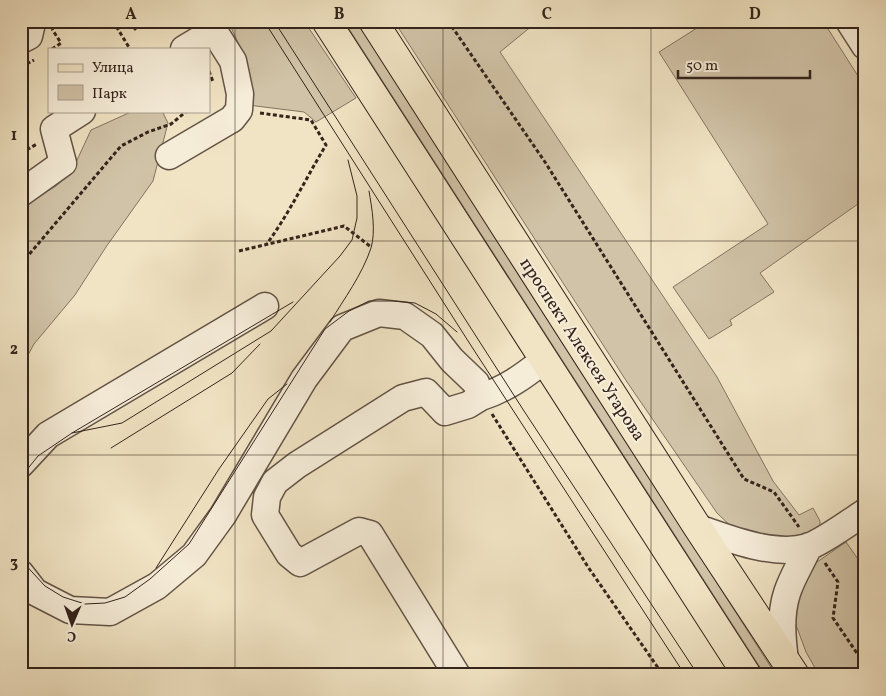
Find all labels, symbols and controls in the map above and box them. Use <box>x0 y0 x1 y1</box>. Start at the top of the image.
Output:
text: A <box>125 4 137 26</box>
text: B <box>334 4 345 26</box>
text: C <box>542 4 552 26</box>
text: D <box>749 4 761 26</box>
legend <box>48 48 210 112</box>
scale bar <box>678 48 811 80</box>
text: 50 m <box>686 56 718 77</box>
text: Улица <box>92 58 134 79</box>
text: Парк <box>92 84 127 105</box>
text: 1 <box>11 125 17 147</box>
street label: проспект Алексея Угарова <box>513 253 651 446</box>
text: 2 <box>10 339 18 361</box>
text: 3 <box>10 552 18 574</box>
north arrow <box>48 598 98 648</box>
text: С <box>67 626 76 645</box>

